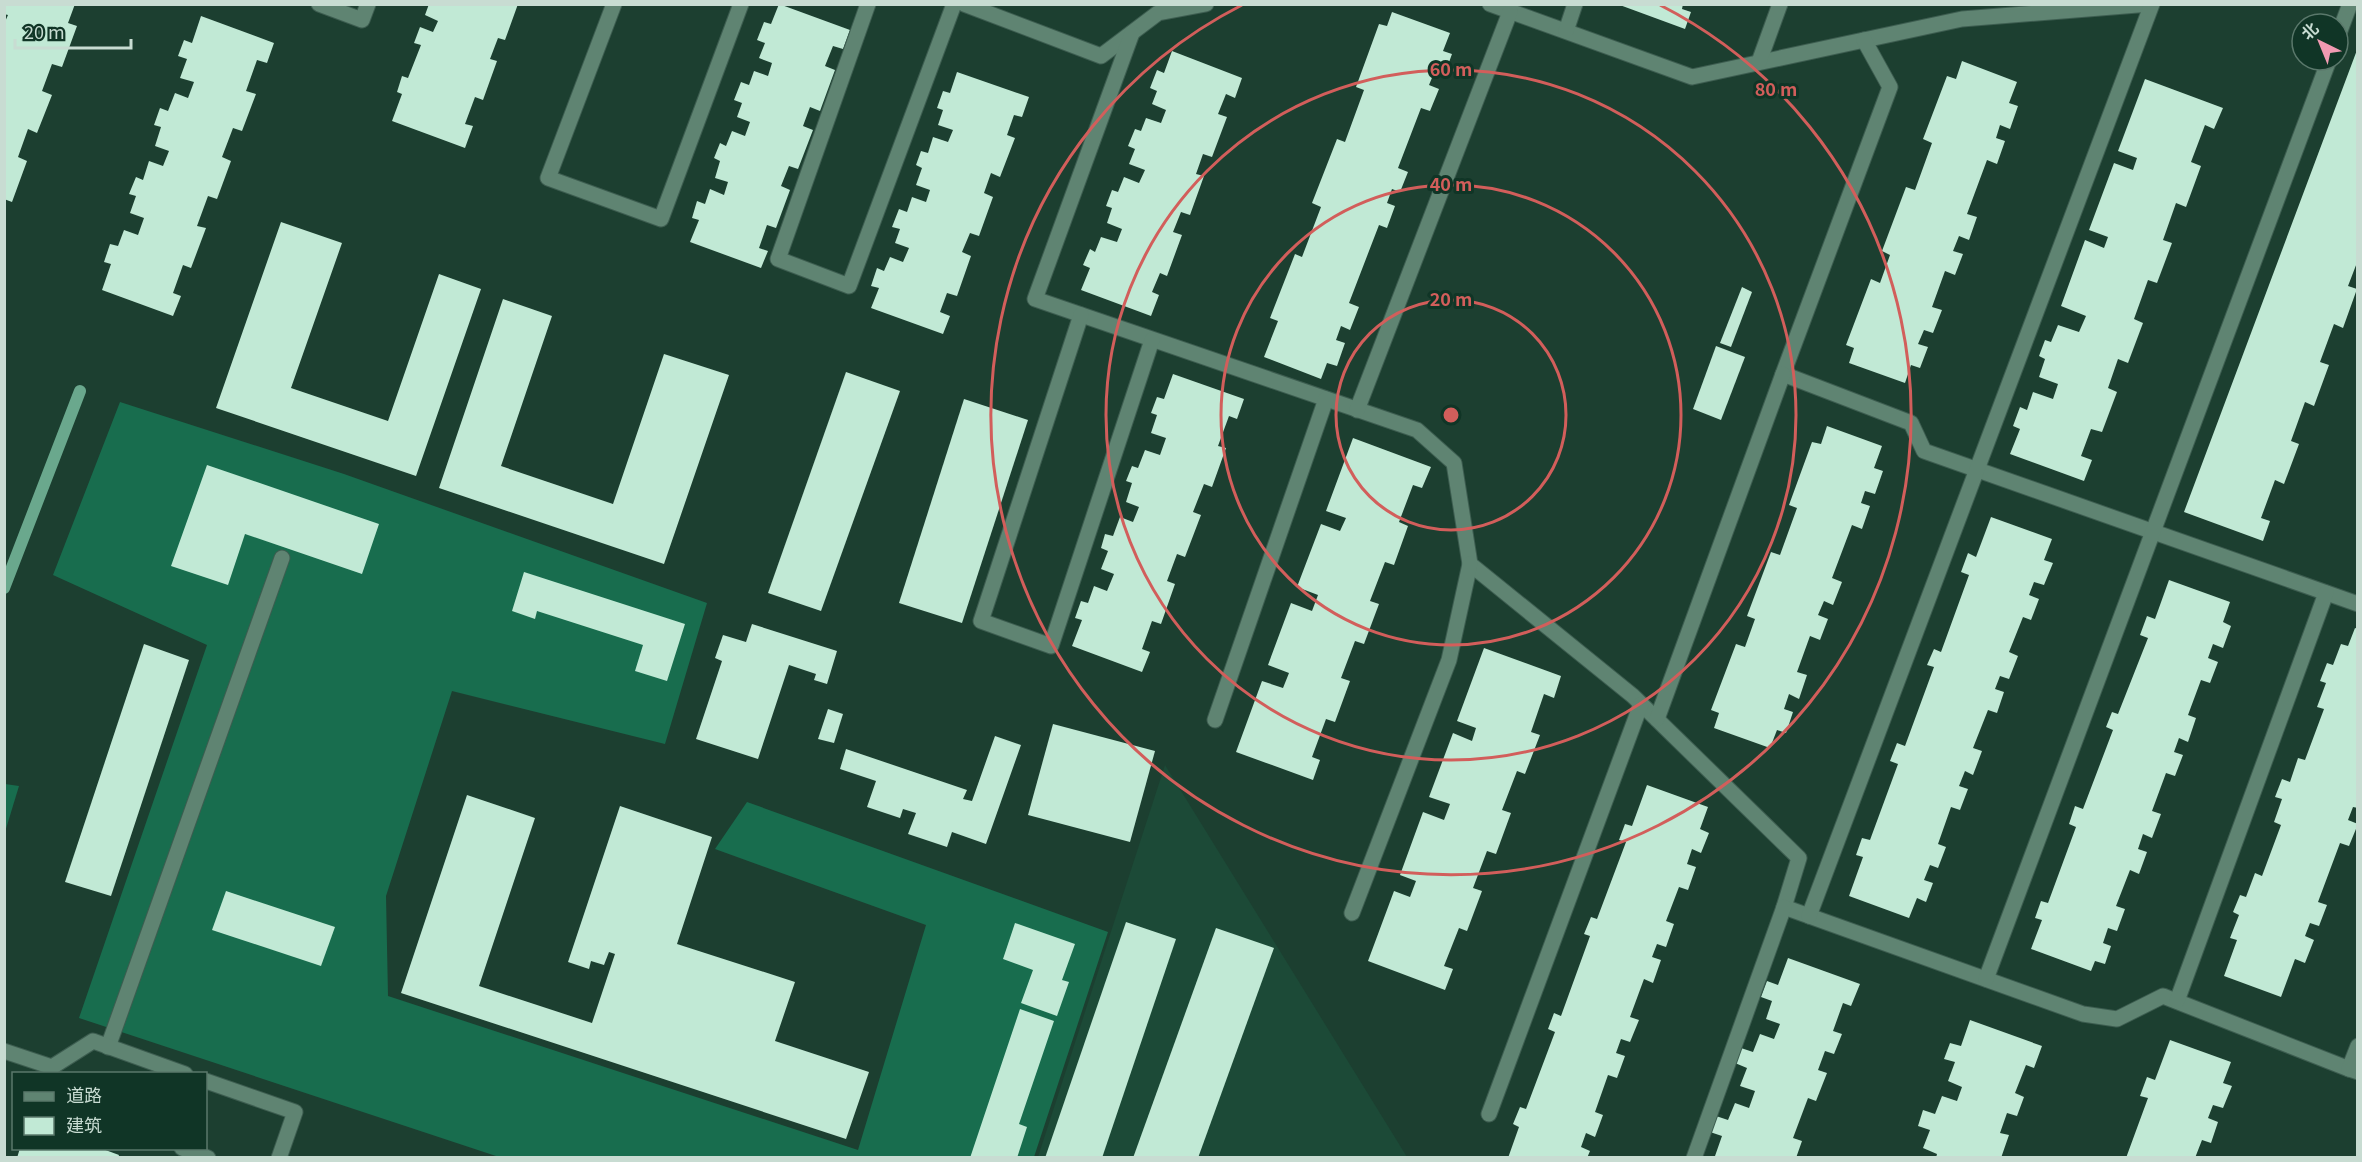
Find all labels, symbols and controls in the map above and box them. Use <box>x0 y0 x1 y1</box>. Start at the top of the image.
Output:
scale bar <box>15 12 130 50</box>
north arrow <box>2290 12 2350 72</box>
text: 北 <box>2295 16 2323 45</box>
text: 20 m <box>24 18 65 44</box>
text: 60 m <box>1430 55 1472 81</box>
text: 80 m <box>1755 75 1797 101</box>
text: 40 m <box>1430 170 1472 196</box>
text: 20 m <box>1430 285 1472 311</box>
centre of rings <box>1441 405 1461 425</box>
legend <box>12 1072 207 1150</box>
text: 道路 <box>66 1081 102 1107</box>
text: 建筑 <box>66 1111 102 1137</box>

